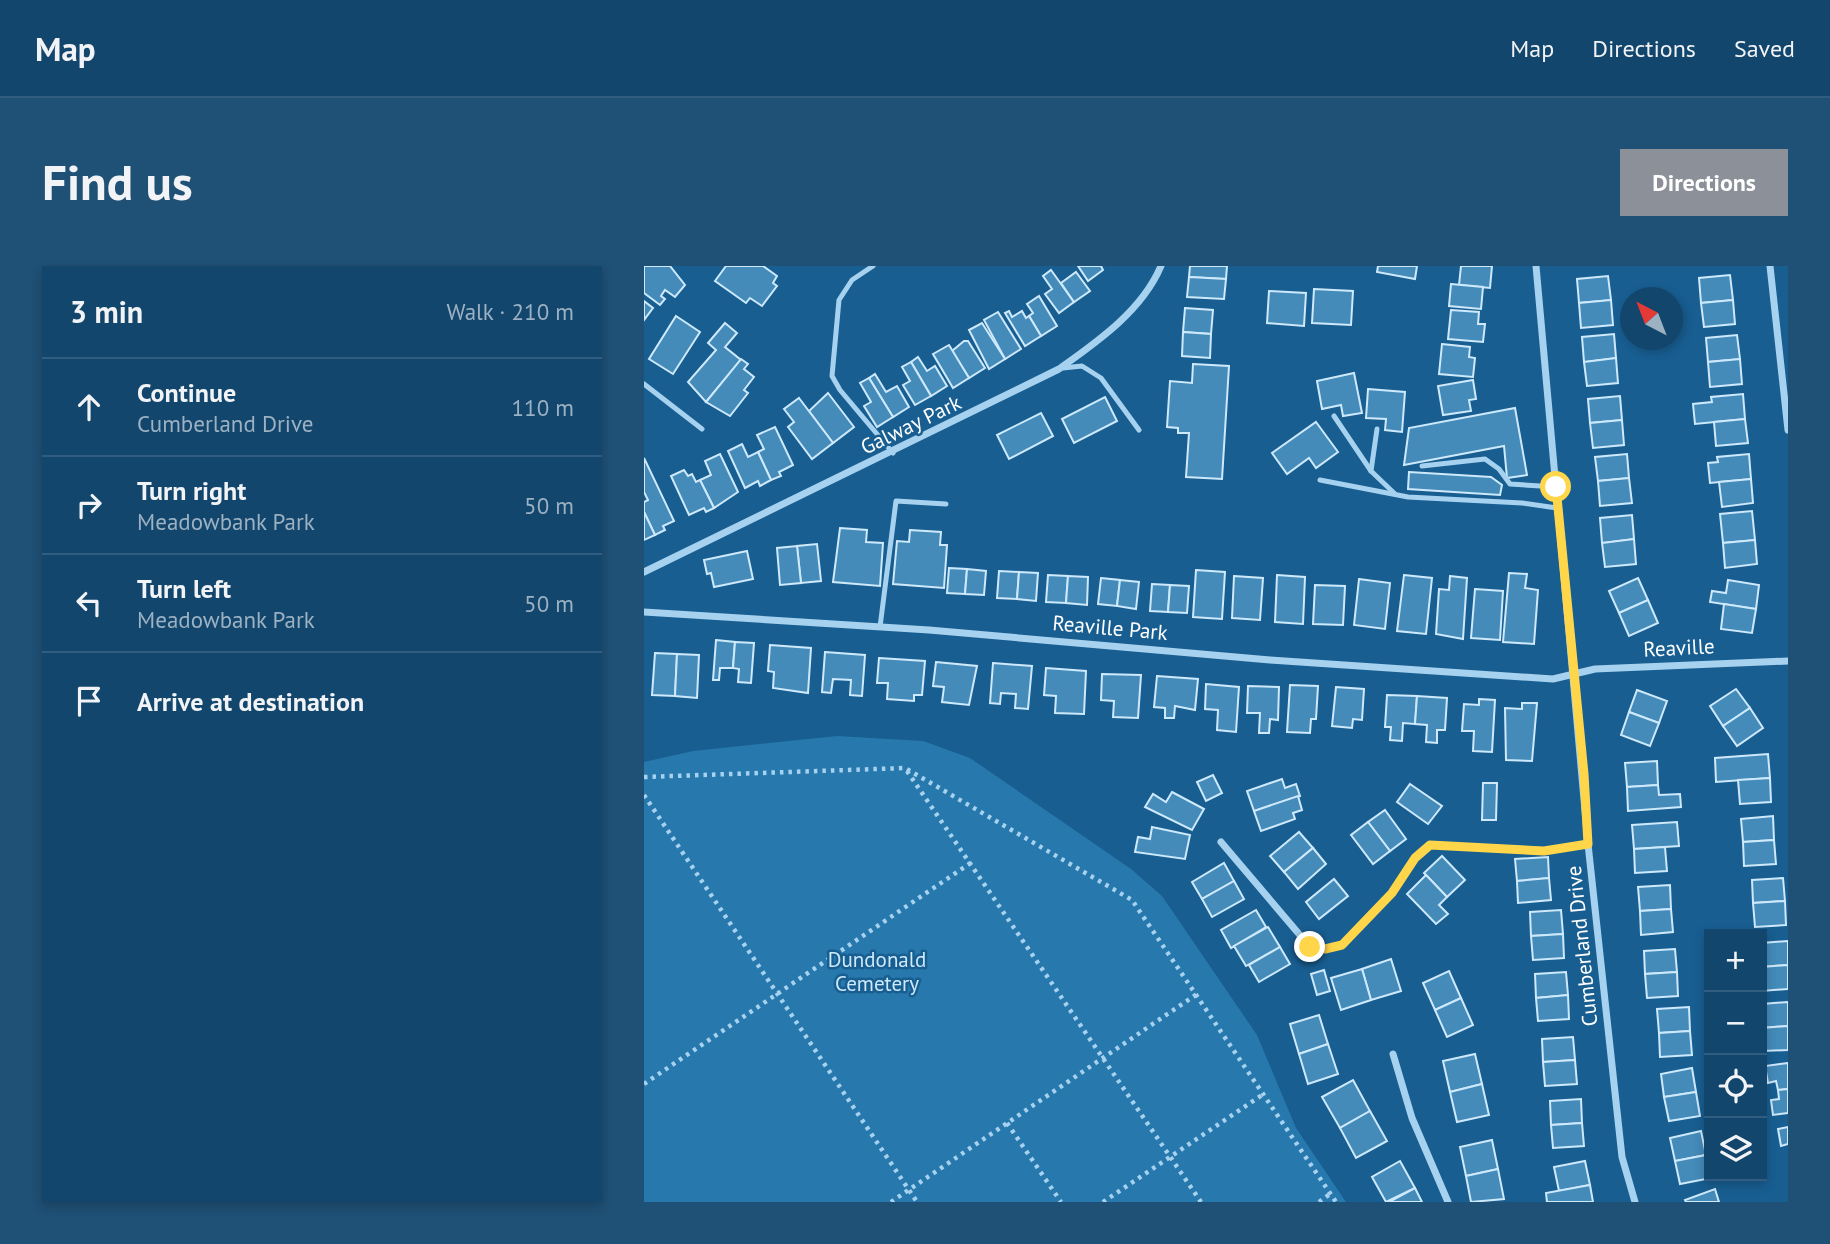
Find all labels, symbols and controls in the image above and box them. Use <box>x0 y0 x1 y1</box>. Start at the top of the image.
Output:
text: Map <box>35 27 96 70</box>
text: Map <box>1510 33 1554 64</box>
text: Directions <box>1592 33 1696 64</box>
text: Saved <box>1734 33 1795 64</box>
button: Directions <box>1620 149 1788 216</box>
text: Find us <box>42 150 193 214</box>
north arrow <box>1620 287 1683 350</box>
text: 3 min <box>70 292 143 331</box>
text: Walk · 210 m <box>447 297 574 326</box>
text: Continue <box>137 376 236 409</box>
icon: ahead <box>70 388 108 426</box>
street label: Galway Park <box>856 389 965 460</box>
text: 110 m <box>512 393 574 422</box>
text: Cumberland Drive <box>137 409 314 438</box>
route start <box>1540 471 1571 502</box>
text: Turn right <box>137 474 246 507</box>
icon: right <box>70 486 108 524</box>
text: 50 m <box>524 491 574 520</box>
text: Meadowbank Park <box>137 507 315 536</box>
text: Turn left <box>137 572 231 605</box>
icon: left <box>70 584 108 622</box>
text: 50 m <box>524 589 574 618</box>
text: Meadowbank Park <box>137 605 315 634</box>
street label: Reaville Park <box>1051 609 1169 646</box>
street label: Reaville <box>1643 632 1715 663</box>
icon: arrive <box>70 682 108 720</box>
text: Arrive at destination <box>137 685 364 718</box>
street label: Cumberland Drive <box>1560 865 1603 1028</box>
map controls <box>1704 929 1767 1181</box>
button: + <box>1704 929 1767 992</box>
route end <box>1294 931 1325 962</box>
park label: Dundonald Cemetery <box>828 946 926 997</box>
button: − <box>1704 992 1767 1055</box>
button: locate <box>1704 1055 1767 1118</box>
button: layers <box>1704 1118 1767 1181</box>

